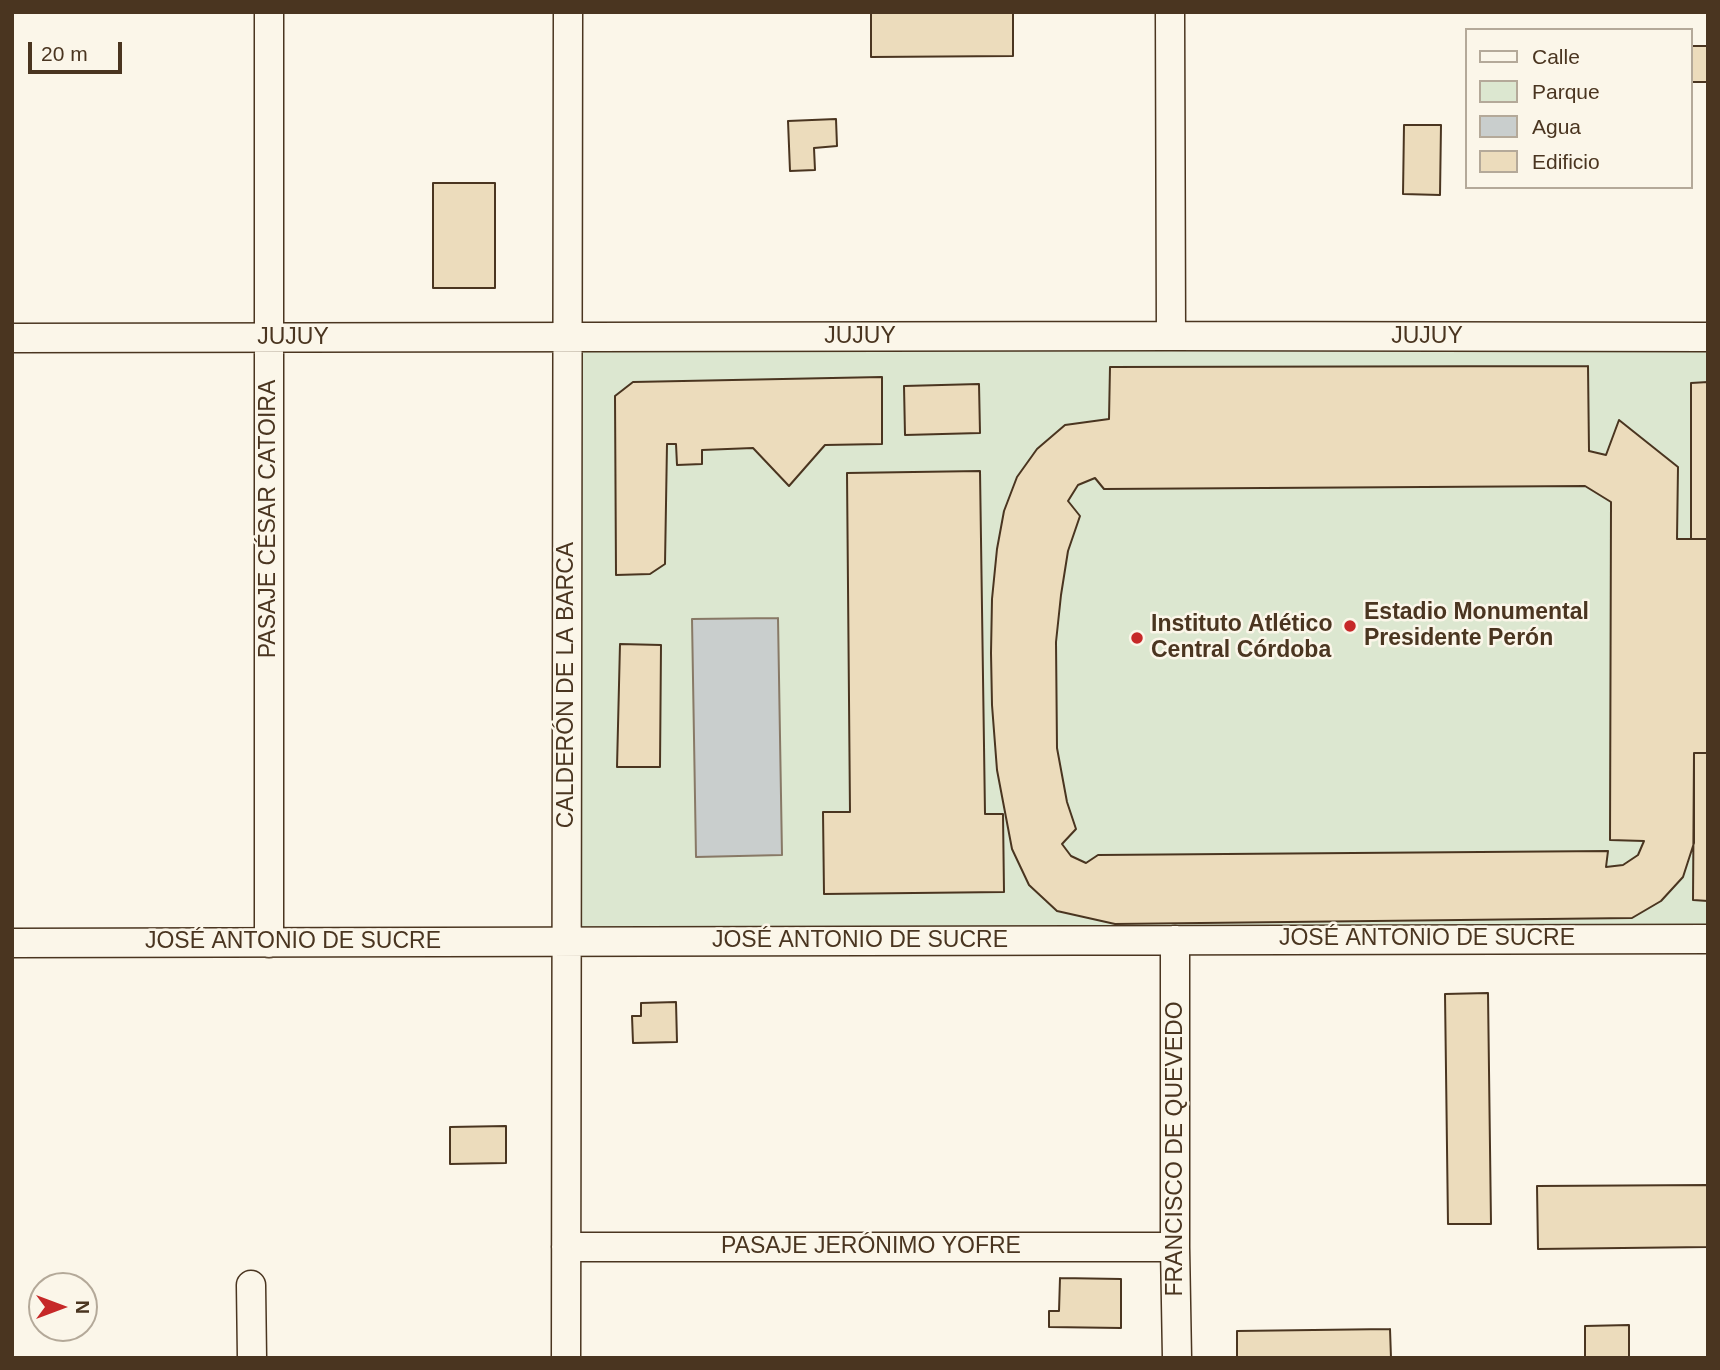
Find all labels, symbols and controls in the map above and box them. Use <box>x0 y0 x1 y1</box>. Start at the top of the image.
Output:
scale bar <box>32 28 126 72</box>
legend <box>1464 28 1692 189</box>
text: 20 m <box>41 42 88 65</box>
text: Calle <box>1532 45 1580 68</box>
text: Parque <box>1532 80 1600 103</box>
text: Agua <box>1532 115 1581 138</box>
text: Edificio <box>1532 150 1600 173</box>
street label: JUJUY <box>824 323 896 351</box>
street label: JUJUY <box>1391 323 1463 351</box>
street label: JUJUY <box>257 324 329 352</box>
street label: PASAJE CÉSAR CATOIRA <box>255 380 283 658</box>
street label: CALDERÓN DE LA BARCA <box>553 542 581 828</box>
place label: Estadio Monumental Presidente Perón <box>1364 599 1589 653</box>
place label: Instituto Atlético Central Córdoba <box>1151 611 1332 665</box>
marker: Estadio Monumental Presidente Perón <box>1342 618 1358 634</box>
marker: Instituto Atlético Central Córdoba <box>1129 630 1145 646</box>
street label: JOSÉ ANTONIO DE SUCRE <box>1279 925 1575 953</box>
street label: JOSÉ ANTONIO DE SUCRE <box>712 927 1008 955</box>
street label: JOSÉ ANTONIO DE SUCRE <box>145 928 441 956</box>
street label: FRANCISCO DE QUEVEDO <box>1162 1001 1190 1297</box>
street label: PASAJE JERÓNIMO YOFRE <box>721 1233 1021 1261</box>
north arrow <box>28 1272 98 1342</box>
text: N <box>72 1300 93 1314</box>

